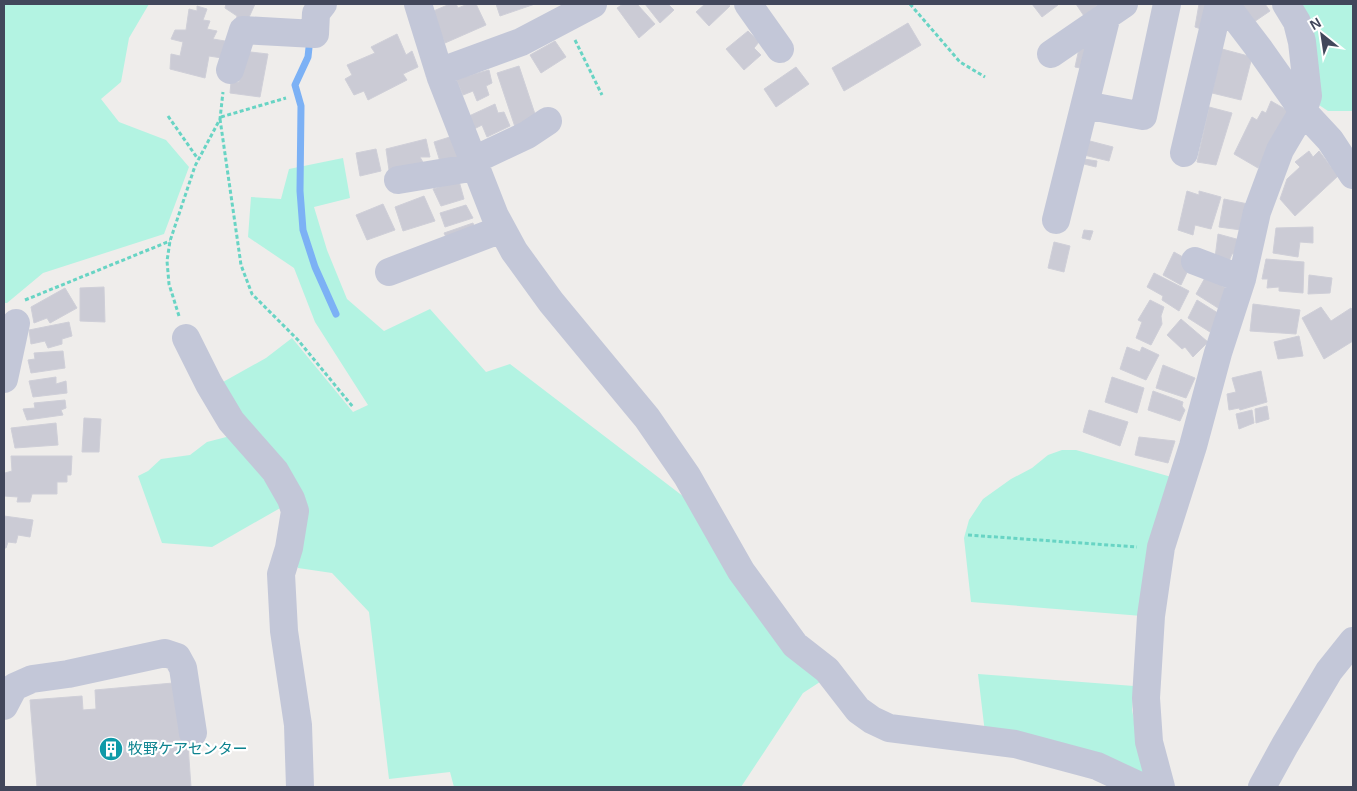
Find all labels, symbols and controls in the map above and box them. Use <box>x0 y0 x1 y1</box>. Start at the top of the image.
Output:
north arrow <box>1297 10 1347 60</box>
text: N <box>1307 14 1324 33</box>
building icon: 牧野ケアセンター <box>98 736 124 762</box>
place label: 牧野ケアセンター <box>128 740 248 757</box>

